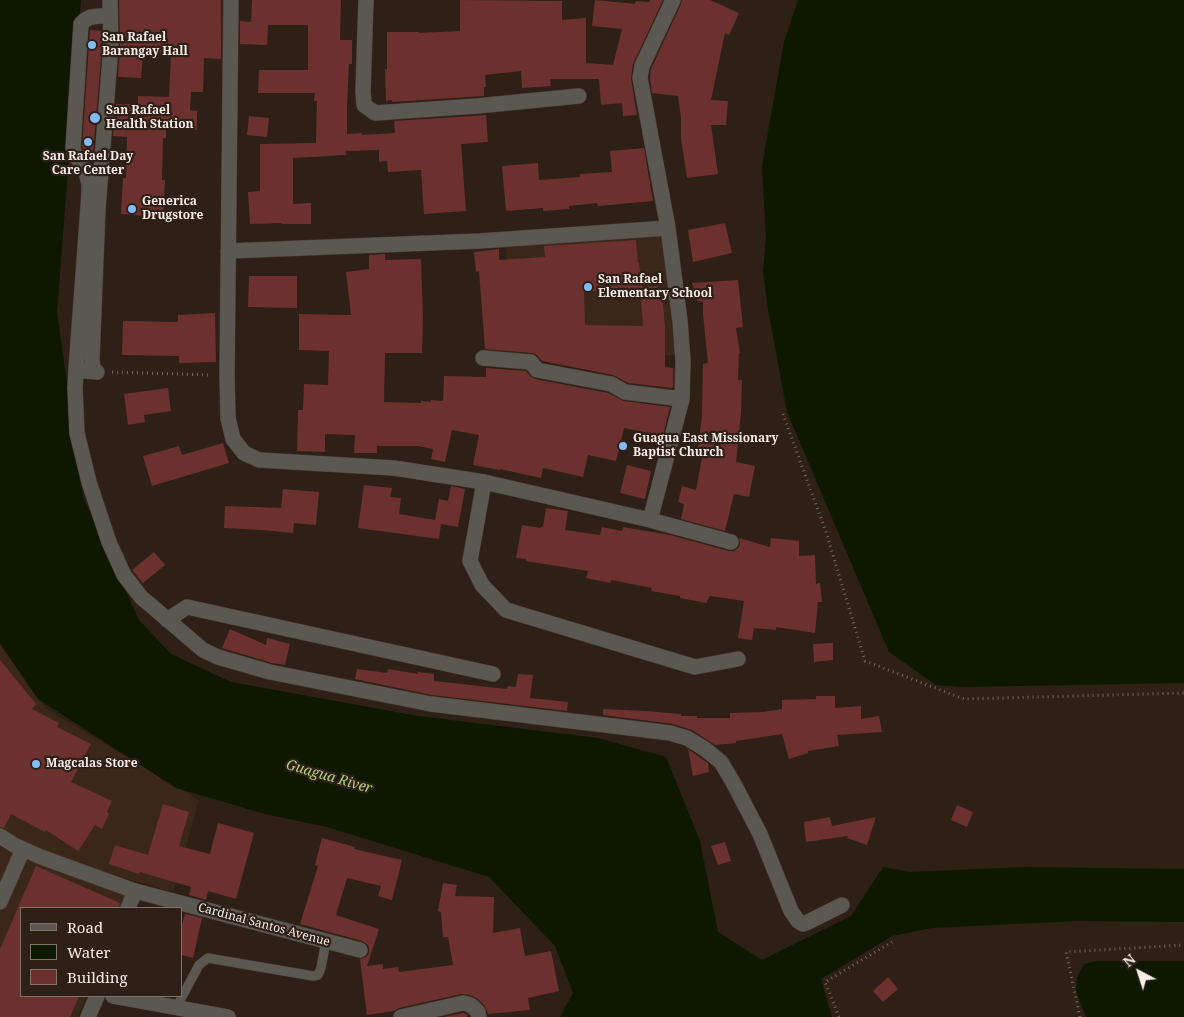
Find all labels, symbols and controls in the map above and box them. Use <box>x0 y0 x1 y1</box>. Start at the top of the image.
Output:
place label: San Rafael Barangay Hall <box>102 31 188 59</box>
marker: San Rafael Barangay Hall <box>86 39 98 51</box>
place label: San Rafael Health Station <box>106 104 194 132</box>
marker: San Rafael Health Station <box>88 111 102 125</box>
marker: San Rafael Day Care Center <box>82 136 94 148</box>
place label: San Rafael Day Care Center <box>43 150 133 178</box>
place label: Generica Drugstore <box>142 195 203 223</box>
marker: Generica Drugstore <box>126 203 138 215</box>
place label: San Rafael Elementary School <box>598 273 712 301</box>
marker: San Rafael Elementary School <box>582 281 594 293</box>
place label: Guagua East Missionary Baptist Church <box>633 432 778 460</box>
marker: Guagua East Missionary Baptist Church <box>617 440 629 452</box>
place label: Magcalas Store <box>46 757 137 771</box>
water label: Guagua River <box>284 757 374 797</box>
marker: Magcalas Store <box>30 758 42 770</box>
street label: Cardinal Santos Avenue <box>196 900 332 950</box>
legend <box>20 907 182 997</box>
text: Road <box>67 917 103 937</box>
text: Water <box>67 942 110 962</box>
north arrow <box>1114 947 1164 997</box>
text: N <box>1119 949 1139 971</box>
text: Building <box>67 967 128 987</box>

